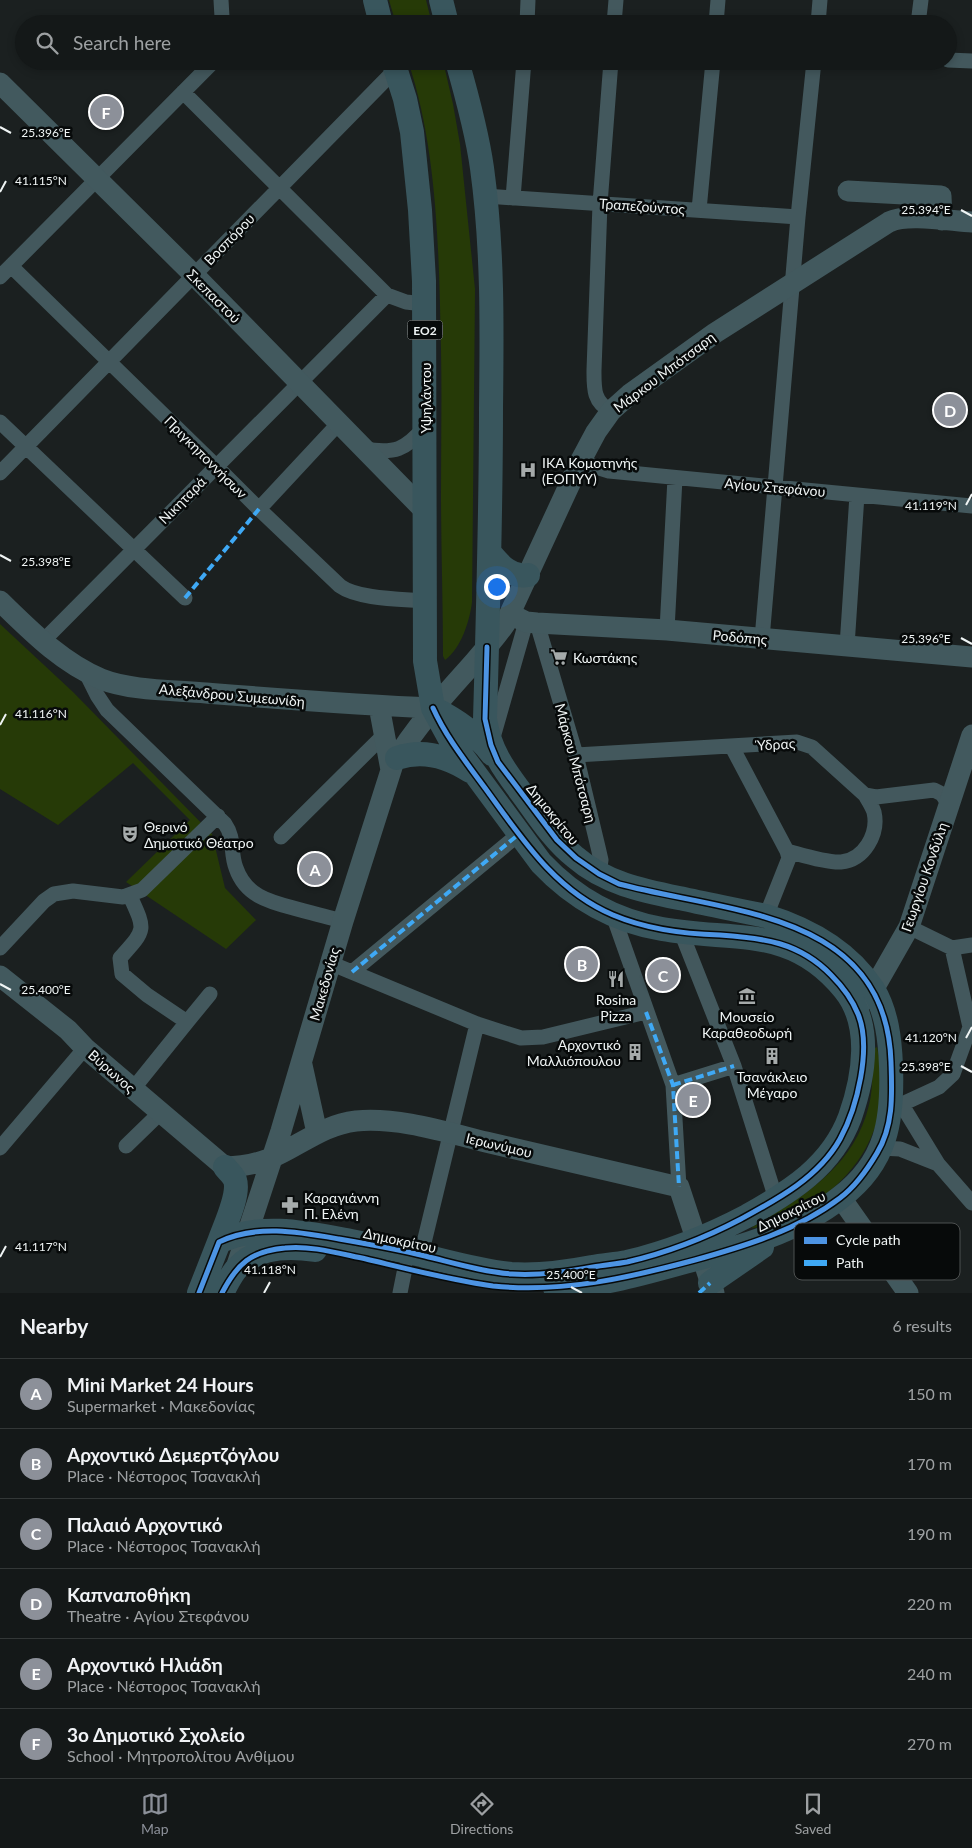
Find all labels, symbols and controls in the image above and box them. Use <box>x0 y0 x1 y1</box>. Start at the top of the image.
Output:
search box <box>15 15 957 70</box>
icon: search <box>33 29 61 57</box>
text: Search here <box>73 31 171 54</box>
pin: F <box>90 93 122 131</box>
text: 25.396°E <box>21 125 71 140</box>
text: 41.115°N <box>15 173 67 188</box>
street label: Τραπεζούντος <box>598 195 686 218</box>
text: 25.394°E <box>901 202 951 217</box>
street label: Βοσπόρου <box>200 210 258 268</box>
street label: Σκεπαστού <box>184 266 244 326</box>
road number: ΕΟ2 <box>408 320 442 340</box>
street label: Μάρκου Μπότσαρη <box>610 328 718 416</box>
street label: Υψηλάντου <box>417 362 434 434</box>
pin: D <box>934 391 966 429</box>
street label: Πριγκηποννήσων <box>161 412 251 502</box>
place label: ΙΚΑ Κομοτηνής (ΕΟΠΥΥ) <box>542 454 638 487</box>
hospital icon: ΙΚΑ Κομοτηνής (ΕΟΠΥΥ) <box>518 460 538 480</box>
street label: Νικηταρά <box>155 472 210 527</box>
street label: Αγίου Στεφάνου <box>724 474 826 500</box>
text: 41.119°N <box>905 498 957 513</box>
text: 25.398°E <box>21 554 71 569</box>
your location <box>484 574 510 600</box>
street label: Ροδόπης <box>712 626 769 648</box>
text: 25.396°E <box>901 631 951 646</box>
supermarket icon: Κωστάκης <box>549 647 569 667</box>
place label: Κωστάκης <box>573 649 638 666</box>
street label: Αλεξάνδρου Συμεωνίδη <box>158 680 306 710</box>
street label: Μάρκου Μπότσαρη <box>552 701 600 825</box>
text: 41.116°N <box>15 706 67 721</box>
street label: Ύδρας <box>754 734 796 754</box>
street label: Δημοκρίτου <box>523 780 583 848</box>
place label: Θερινό Δημοτικό Θέατρο <box>144 818 254 851</box>
street label: Γεωργίου Κονδύλη <box>897 820 951 934</box>
theatre icon: Θερινό Δημοτικό Θέατρο <box>120 824 140 844</box>
pin: A <box>299 850 331 888</box>
street label: Μακεδονίας <box>305 945 343 1023</box>
pin: B <box>566 945 598 983</box>
pin: C <box>647 956 679 994</box>
restaurant icon: Rosina Pizza <box>606 969 626 989</box>
text: 25.400°E <box>21 982 71 997</box>
museum icon: Μουσείο Καραθεοδωρή <box>737 986 757 1006</box>
place label: Rosina Pizza <box>596 991 636 1024</box>
place label: Μουσείο Καραθεοδωρή <box>702 1008 792 1041</box>
text: 41.120°N <box>905 1030 957 1045</box>
place label: Αρχοντικό Μαλλιόπουλου <box>527 1036 621 1069</box>
building icon: Αρχοντικό Μαλλιόπουλου <box>625 1042 645 1062</box>
street label: Βύρωνος <box>85 1046 139 1096</box>
building icon: Τσανάκλειο Μέγαρο <box>762 1046 782 1066</box>
text: 25.398°E <box>901 1059 951 1074</box>
place label: Τσανάκλειο Μέγαρο <box>736 1068 808 1101</box>
pin: E <box>677 1081 709 1119</box>
street label: Ιερωνύμου <box>464 1129 534 1161</box>
street label: Δημοκρίτου <box>754 1187 828 1235</box>
place label: Καραγιάννη Π. Ελένη <box>304 1189 379 1222</box>
pharmacy icon: Καραγιάννη Π. Ελένη <box>280 1195 300 1215</box>
legend <box>794 1223 960 1280</box>
street label: Δημοκρίτου <box>362 1224 438 1256</box>
text: Cycle path <box>836 1231 901 1248</box>
text: 41.117°N <box>15 1239 67 1254</box>
text: Path <box>836 1254 864 1271</box>
text: 41.118°N <box>244 1262 296 1277</box>
text: 25.400°E <box>546 1267 596 1282</box>
text: Nearby <box>20 1313 88 1338</box>
text: 6 results <box>892 1316 952 1335</box>
text: Mini Market 24 Hours <box>67 1373 254 1396</box>
text: A <box>30 1384 42 1403</box>
text: 150 m <box>907 1384 952 1403</box>
text: Supermarket · Μακεδονίας <box>67 1396 255 1415</box>
text: Αρχοντικό Δεμερτζόγλου <box>67 1443 279 1466</box>
text: B <box>31 1454 41 1473</box>
text: 170 m <box>907 1454 952 1473</box>
text: Place · Νέστορος Τσανακλή <box>67 1466 261 1485</box>
text: Παλαιό Αρχοντικό <box>67 1513 223 1536</box>
text: C <box>31 1524 41 1543</box>
text: 190 m <box>907 1524 952 1543</box>
text: Place · Νέστορος Τσανακλή <box>67 1536 261 1555</box>
text: Καπναποθήκη <box>67 1583 191 1606</box>
text: D <box>30 1594 42 1613</box>
text: 220 m <box>907 1594 952 1613</box>
text: Theatre · Αγίου Στεφάνου <box>67 1606 249 1625</box>
text: Αρχοντικό Ηλιάδη <box>67 1653 223 1676</box>
text: E <box>31 1664 41 1683</box>
text: 240 m <box>907 1664 952 1683</box>
text: Place · Νέστορος Τσανακλή <box>67 1676 261 1695</box>
text: 3ο Δημοτικό Σχολείο <box>67 1723 245 1746</box>
text: F <box>31 1734 41 1753</box>
text: 270 m <box>907 1734 952 1753</box>
text: School · Μητροπολίτου Ανθίμου <box>67 1746 295 1765</box>
tab: Map <box>141 1790 169 1837</box>
tab: Directions <box>450 1790 513 1837</box>
tab: Saved <box>795 1790 831 1837</box>

